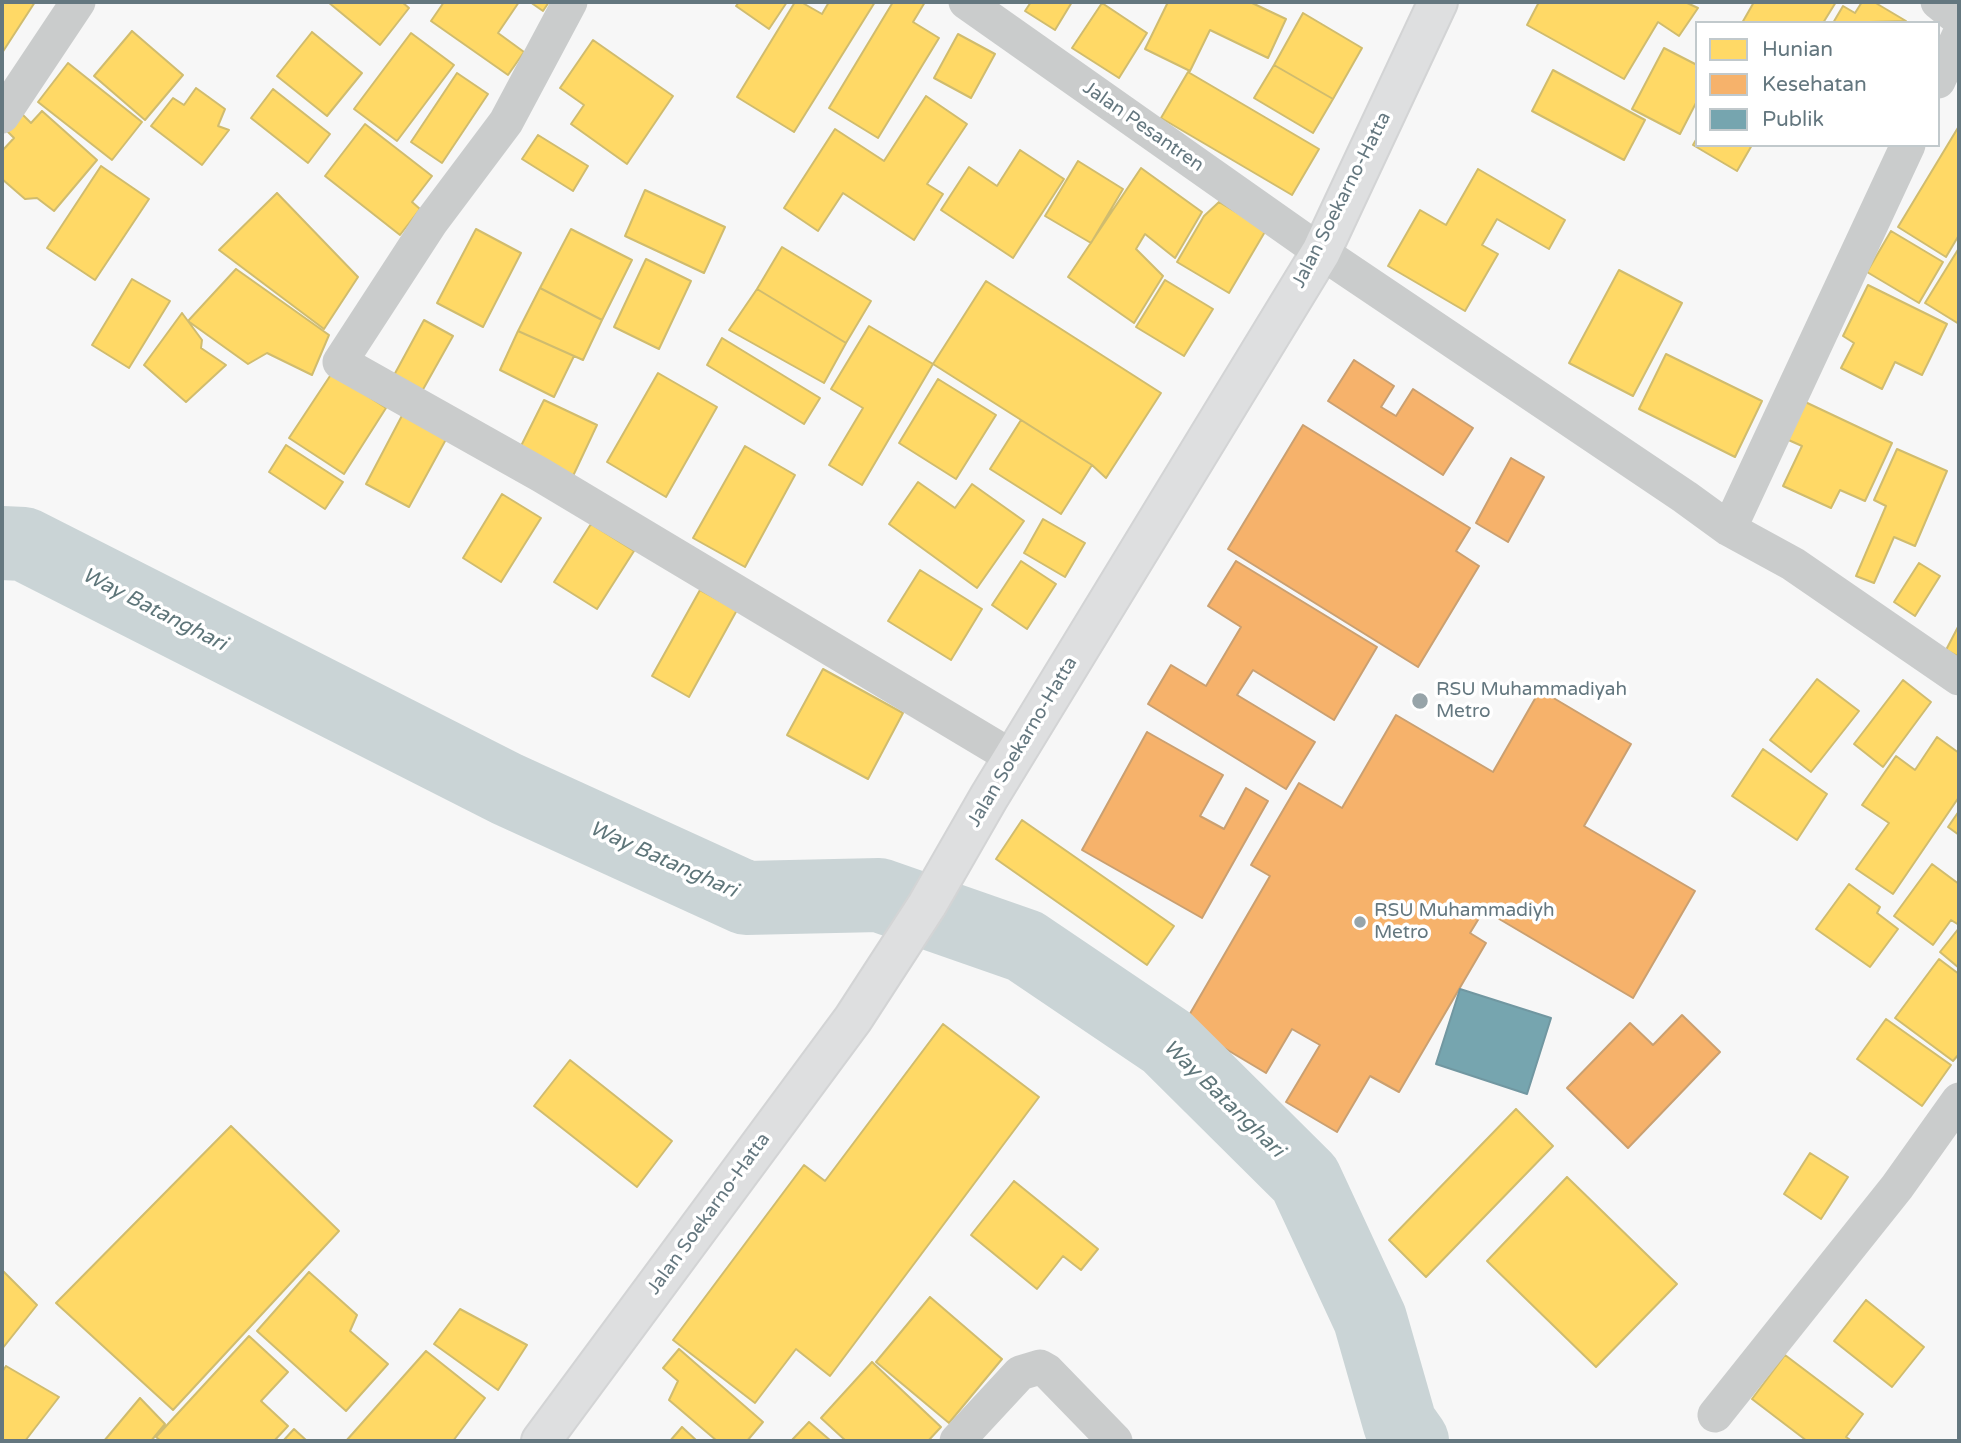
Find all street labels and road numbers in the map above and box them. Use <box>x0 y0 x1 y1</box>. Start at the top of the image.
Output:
street label: Jalan Pesantren <box>1078 77 1208 177</box>
street label: Jalan Soekarno-Hatta <box>1288 108 1396 292</box>
street label: Jalan Soekarno-Hatta <box>963 653 1083 831</box>
street label: Jalan Soekarno-Hatta <box>643 1129 775 1299</box>

